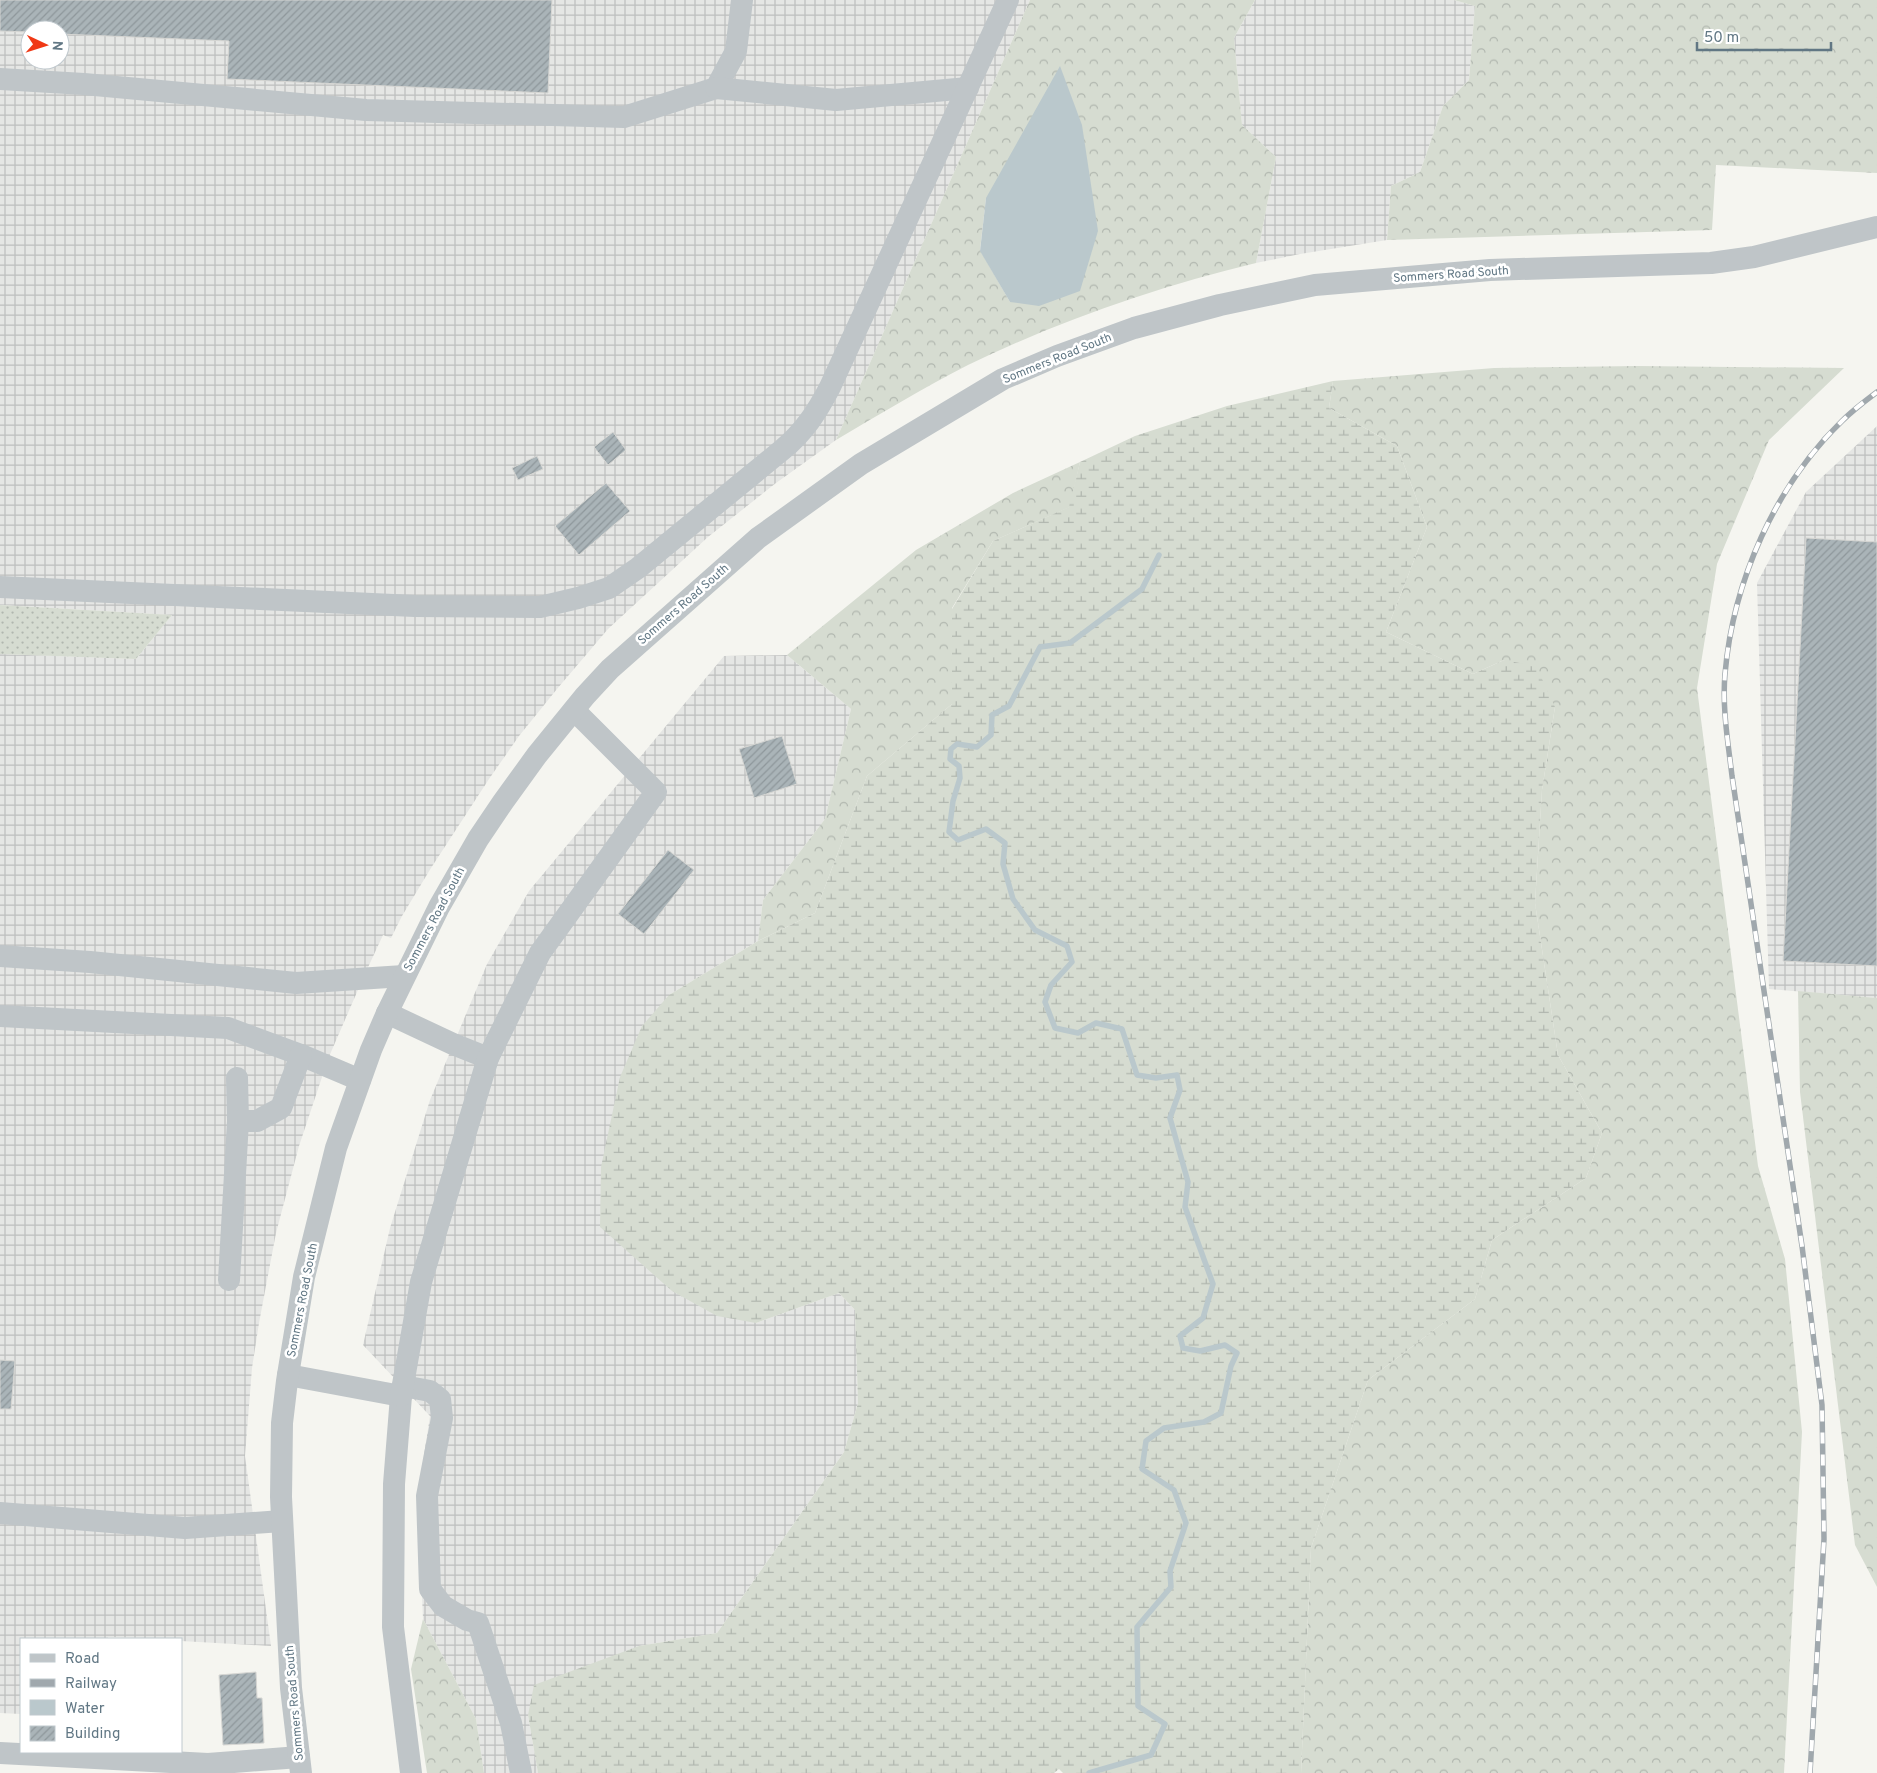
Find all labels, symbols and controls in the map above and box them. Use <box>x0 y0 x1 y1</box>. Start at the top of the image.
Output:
north arrow <box>20 20 70 70</box>
scale bar <box>1697 20 1831 52</box>
text: 50 m <box>1704 29 1739 48</box>
text: N <box>48 40 65 51</box>
street label: Sommers Road South <box>1393 263 1509 287</box>
street label: Sommers Road South <box>1001 330 1114 388</box>
street label: Sommers Road South <box>635 561 733 649</box>
street label: Sommers Road South <box>401 865 469 974</box>
street label: Sommers Road South <box>284 1242 322 1359</box>
legend <box>20 1638 182 1753</box>
street label: Sommers Road South <box>282 1644 308 1761</box>
text: Road <box>65 1650 100 1669</box>
text: Railway <box>65 1675 117 1694</box>
text: Water <box>65 1700 105 1719</box>
text: Building <box>65 1725 120 1744</box>

